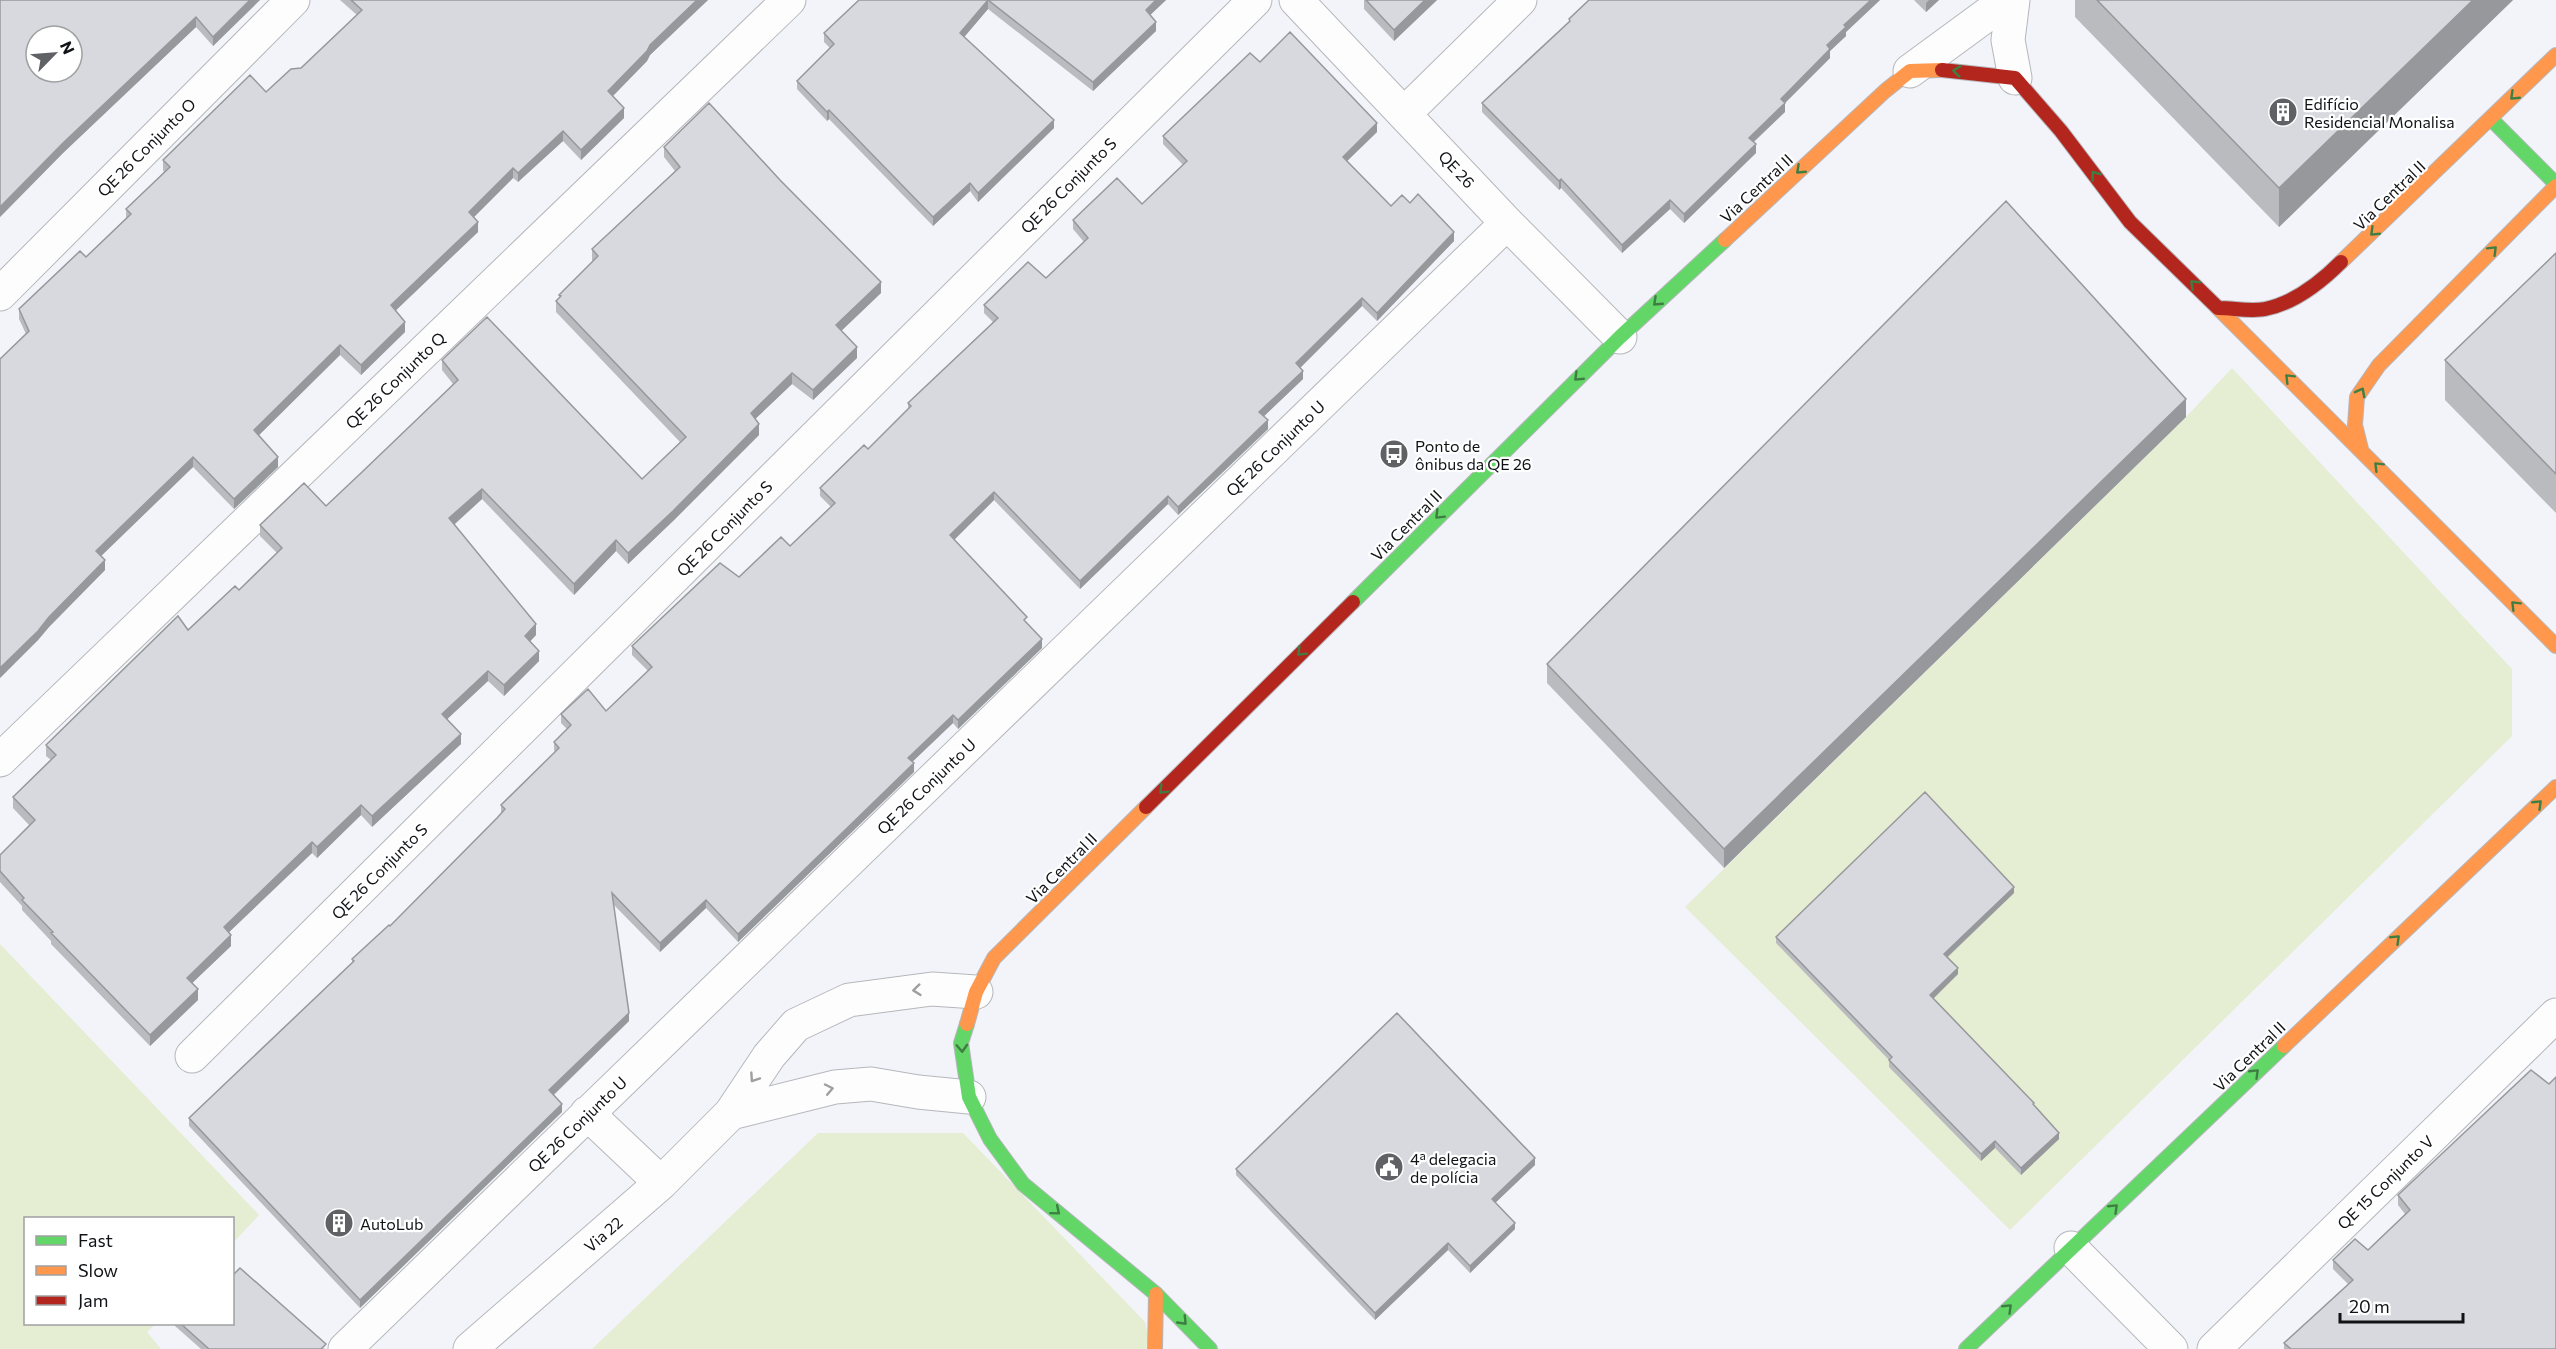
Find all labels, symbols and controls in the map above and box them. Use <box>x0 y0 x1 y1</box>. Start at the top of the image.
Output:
north arrow <box>24 24 84 84</box>
text: N <box>57 38 79 57</box>
one-way arrow <box>1953 65 1962 78</box>
one-way arrow <box>2511 89 2521 100</box>
street label: QE 26 Conjunto O <box>93 94 199 200</box>
place label: Edifício Residencial Monalisa <box>2304 94 2455 131</box>
building icon: Edifício Residencial Monalisa <box>2267 96 2299 128</box>
street label: QE 26 Conjunto S <box>1016 133 1120 237</box>
street label: QE 26 <box>1435 146 1479 192</box>
street label: Via Central II <box>1716 150 1796 226</box>
street label: Via Central II <box>2349 156 2429 234</box>
one-way arrow <box>1796 163 1807 174</box>
one-way arrow <box>2091 171 2102 182</box>
one-way arrow <box>2371 225 2381 236</box>
one-way arrow <box>2485 246 2496 257</box>
one-way arrow <box>2190 280 2200 291</box>
one-way arrow <box>1653 295 1664 306</box>
street label: QE 26 Conjunto Q <box>341 328 449 432</box>
one-way arrow <box>1575 370 1586 381</box>
one-way arrow <box>2286 374 2296 385</box>
one-way arrow <box>2354 388 2365 398</box>
street label: QE 26 Conjunto U <box>1222 396 1328 500</box>
place label: Ponto de ônibus da QE 26 <box>1415 436 1531 473</box>
bus stop icon: Ponto de ônibus da QE 26 <box>1378 438 1410 470</box>
one-way arrow <box>2374 463 2385 474</box>
street label: QE 26 Conjunto S <box>672 476 776 580</box>
street label: Via Central II <box>1367 486 1445 564</box>
one-way arrow <box>1436 507 1447 518</box>
one-way arrow <box>2511 601 2522 612</box>
one-way arrow <box>1298 645 1309 656</box>
street label: QE 26 Conjunto U <box>873 734 979 838</box>
one-way arrow <box>1160 782 1171 793</box>
one-way arrow <box>2530 801 2541 812</box>
street label: QE 26 Conjunto S <box>327 819 431 923</box>
street label: Via Central II <box>1022 829 1100 907</box>
one-way arrow <box>2390 935 2400 946</box>
one-way arrow <box>913 984 922 996</box>
street label: Via Central II <box>2209 1017 2289 1095</box>
one-way arrow <box>956 1044 969 1053</box>
one-way arrow <box>2248 1069 2258 1080</box>
street label: QE 26 Conjunto U <box>524 1072 630 1176</box>
one-way arrow <box>750 1072 762 1082</box>
one-way arrow <box>824 1084 834 1097</box>
street label: QE 15 Conjunto V <box>2333 1131 2437 1233</box>
place label: 4ª delegacia de polícia <box>1410 1149 1496 1186</box>
public building icon: 4ª delegacia de polícia <box>1373 1151 1405 1183</box>
one-way arrow <box>1049 1204 1060 1215</box>
one-way arrow <box>2106 1204 2117 1215</box>
building icon: AutoLub <box>323 1207 355 1239</box>
street label: Via 22 <box>580 1212 626 1256</box>
place label: AutoLub <box>360 1214 423 1233</box>
legend <box>24 1217 234 1325</box>
text: Fast <box>78 1229 113 1251</box>
text: Slow <box>78 1259 118 1281</box>
scale bar <box>2340 1286 2463 1324</box>
text: Jam <box>78 1289 108 1311</box>
text: 20 m <box>2349 1295 2390 1317</box>
one-way arrow <box>2000 1305 2011 1316</box>
one-way arrow <box>1176 1315 1187 1325</box>

